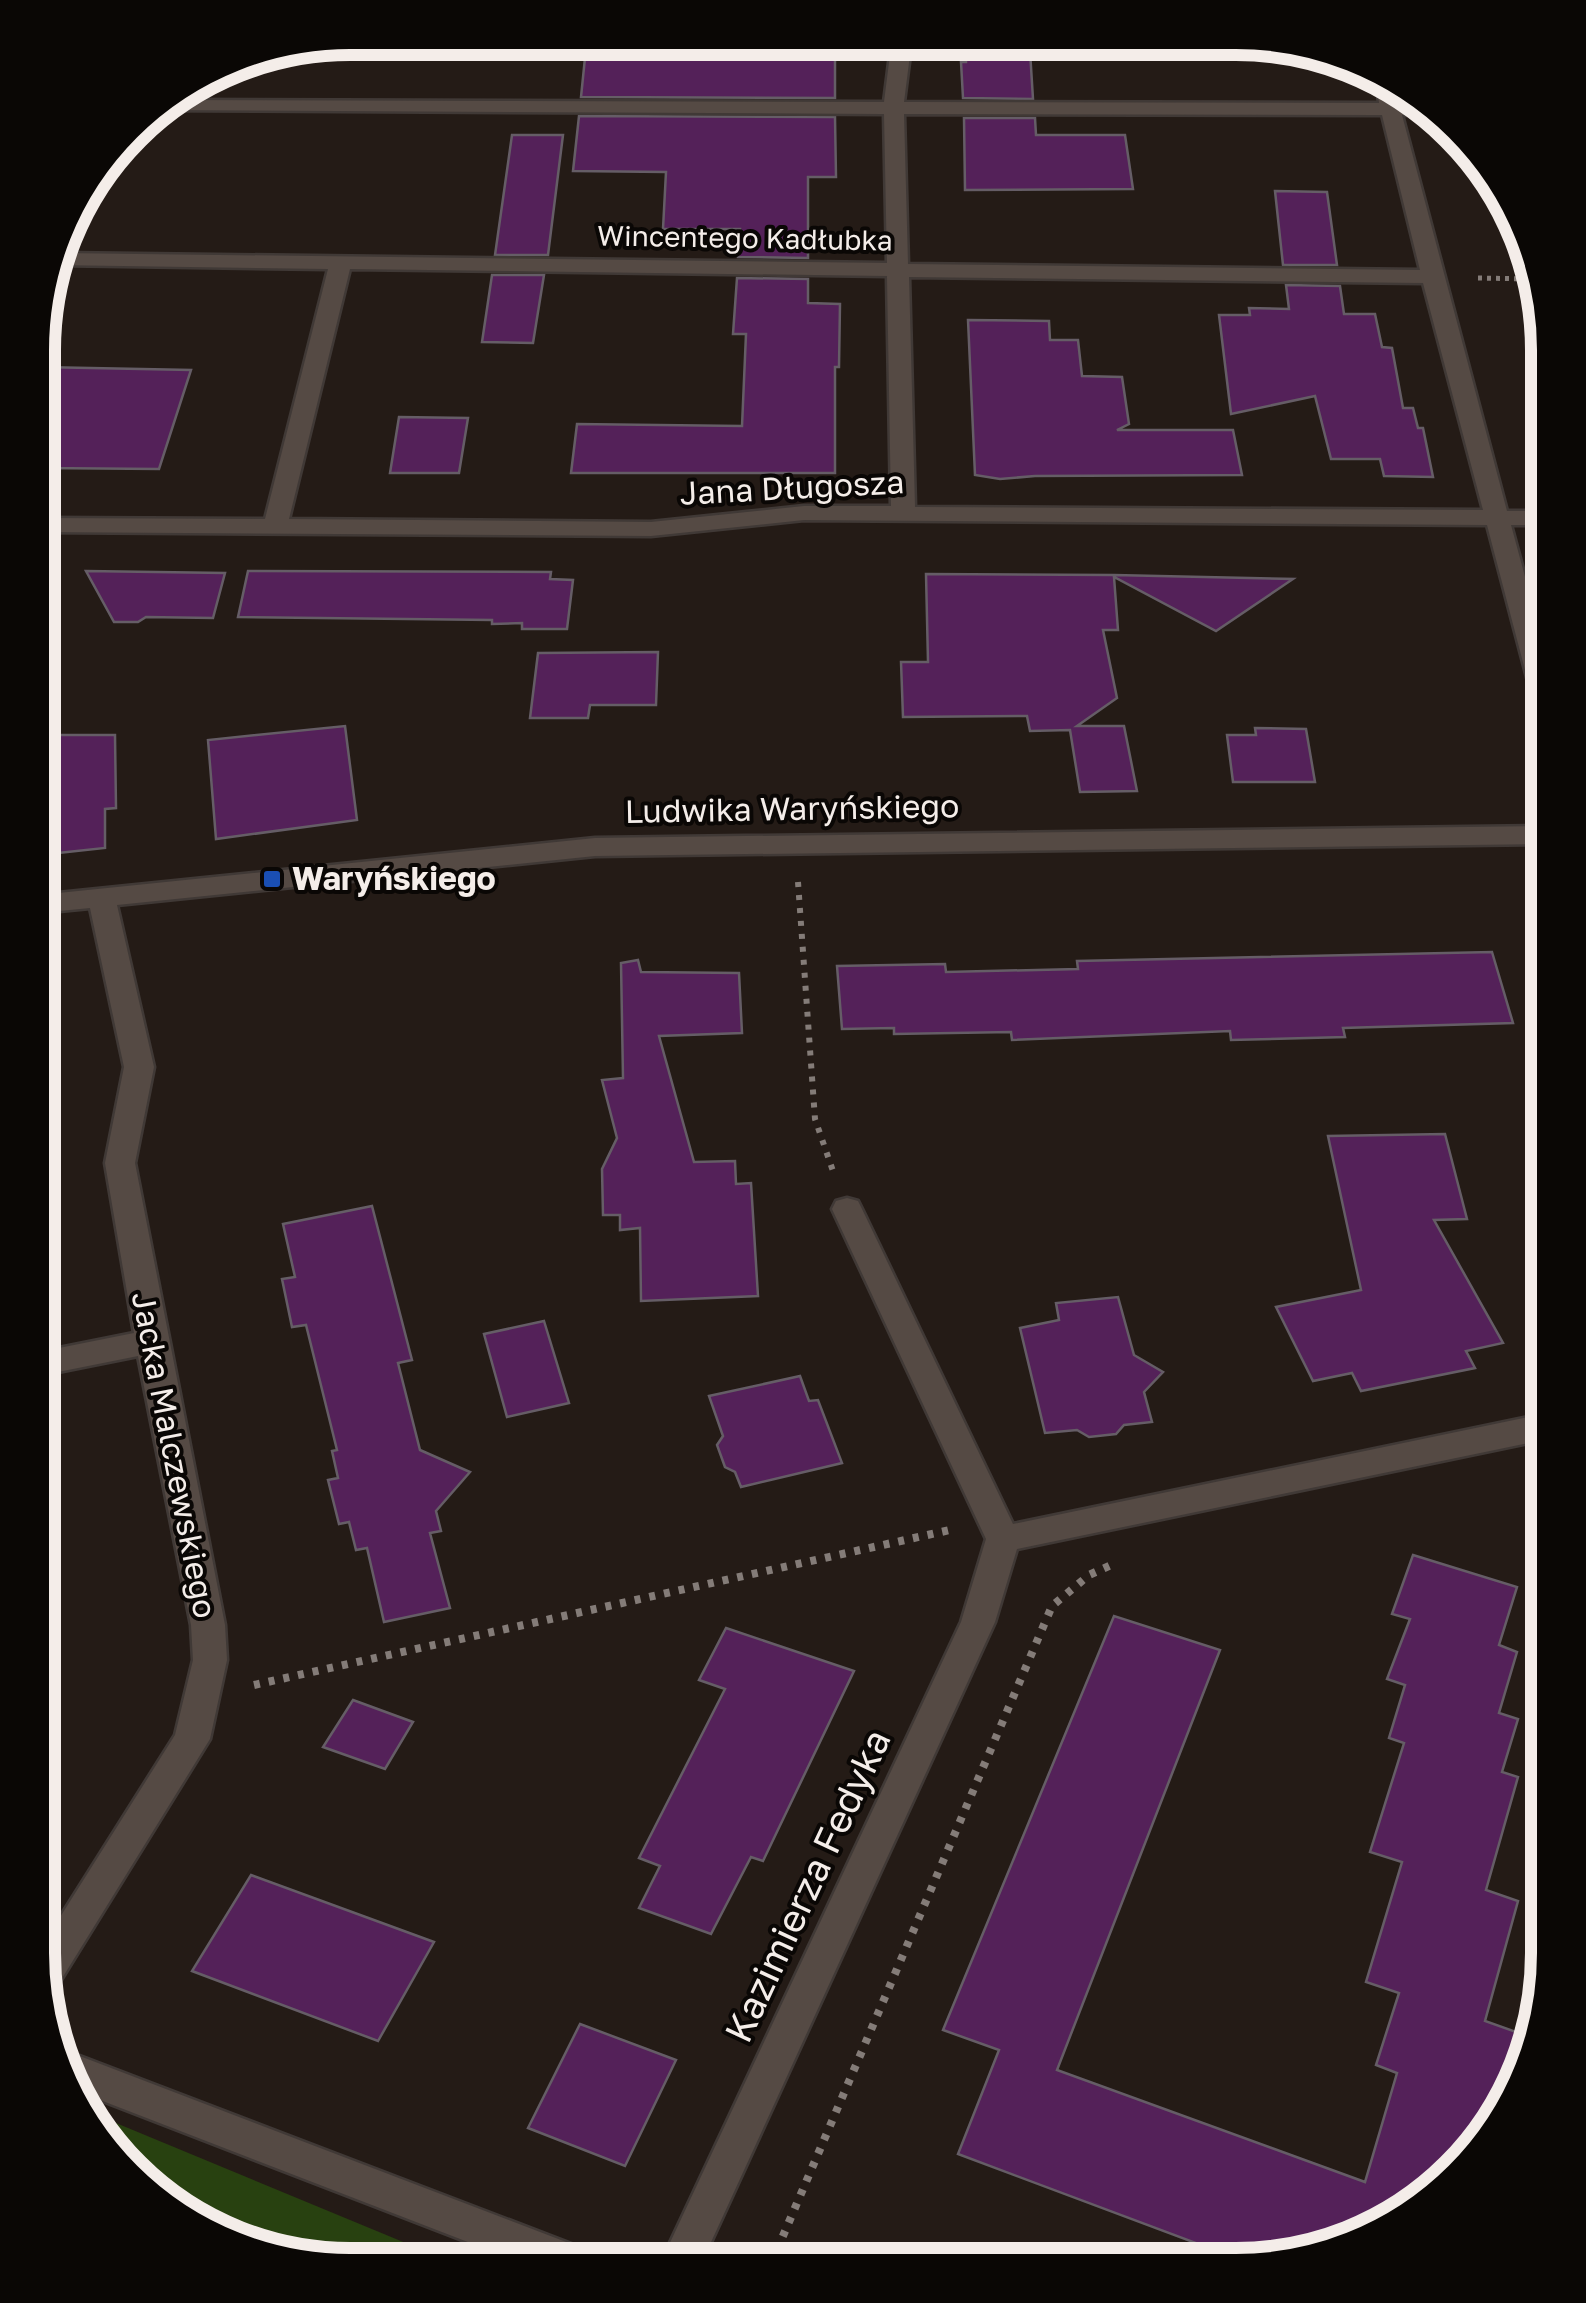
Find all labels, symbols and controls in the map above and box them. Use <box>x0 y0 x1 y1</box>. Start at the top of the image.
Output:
street label: Wincentego Kadłubka <box>597 218 893 257</box>
street label: Jana Długosza <box>679 462 905 512</box>
street label: Ludwika Waryńskiego <box>624 786 960 830</box>
place label: Waryńskiego <box>292 859 496 897</box>
marker: Waryńskiego <box>261 868 283 890</box>
street label: Jacka Malczewskiego <box>125 1288 225 1621</box>
street label: Kazimierza Fedyka <box>714 1722 899 2049</box>

